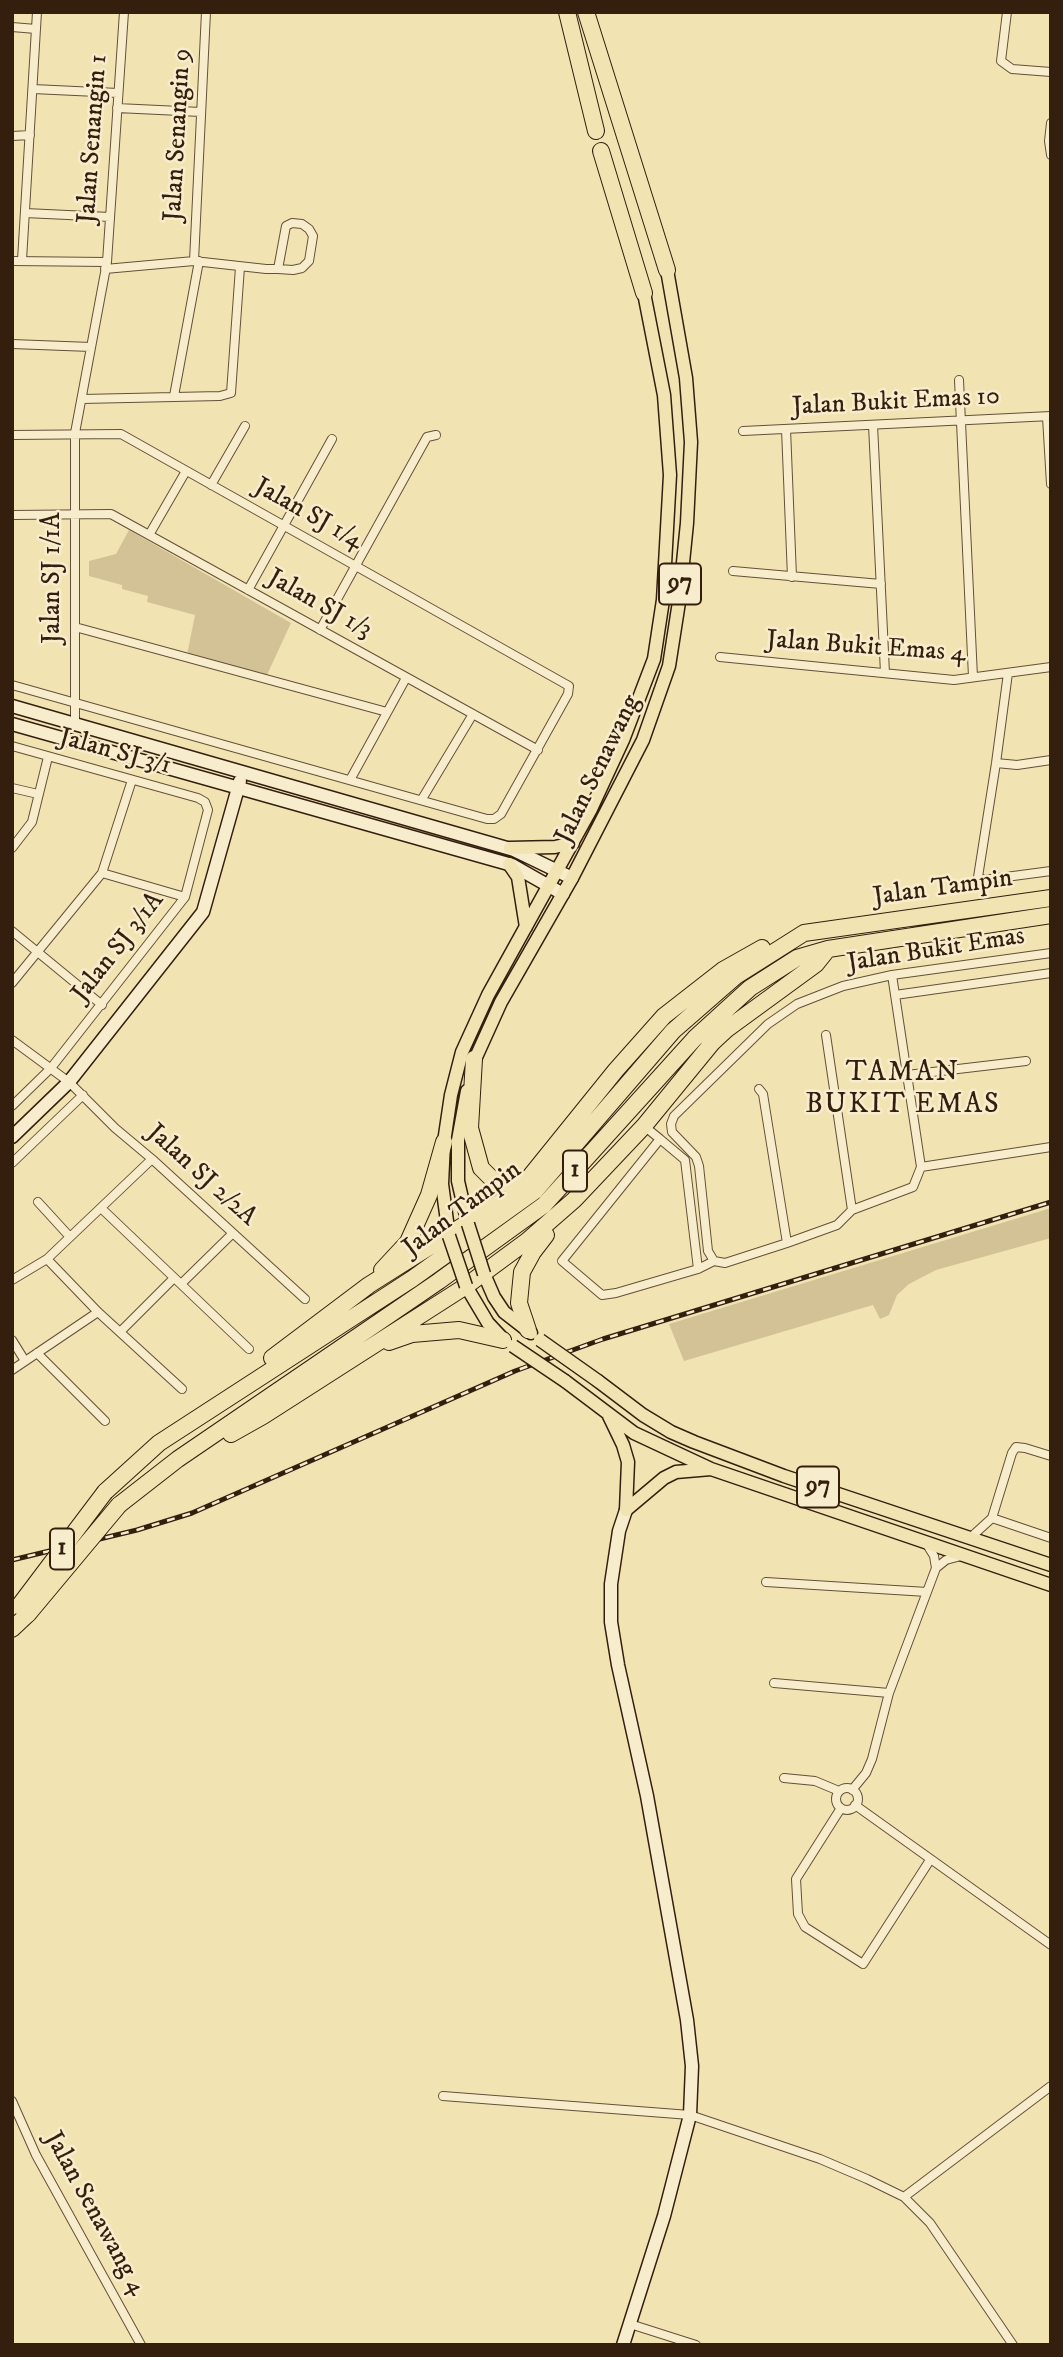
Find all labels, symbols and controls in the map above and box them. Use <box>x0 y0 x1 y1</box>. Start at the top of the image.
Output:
street label: Jalan Senangin 9 <box>159 48 199 222</box>
street label: Jalan Senangin 1 <box>73 53 115 225</box>
street label: Jalan Bukit Emas 10 <box>791 382 1001 424</box>
street label: Jalan SJ 1/4 <box>248 472 368 558</box>
street label: Jalan SJ 1/1A <box>38 512 70 644</box>
street label: Jalan SJ 1/3 <box>261 564 377 646</box>
road number: 97 <box>659 564 701 604</box>
street label: Jalan Bukit Emas 4 <box>765 625 967 671</box>
street label: Jalan Senawang <box>550 690 648 850</box>
street label: Jalan SJ 3/1 <box>55 723 175 783</box>
street label: Jalan Tampin <box>871 864 1015 914</box>
street label: Jalan SJ 3/1A <box>66 887 172 1009</box>
street label: Jalan Bukit Emas <box>845 922 1027 980</box>
district label: TAMAN BUKIT EMAS <box>806 1057 1000 1123</box>
street label: Jalan SJ 2/2A <box>139 1118 263 1234</box>
road number: 1 <box>563 1150 587 1191</box>
street label: Jalan Tampin <box>398 1155 528 1265</box>
road number: 97 <box>797 1466 839 1507</box>
road number: 1 <box>50 1528 74 1569</box>
street label: Jalan Senawang 4 <box>36 2127 152 2301</box>

